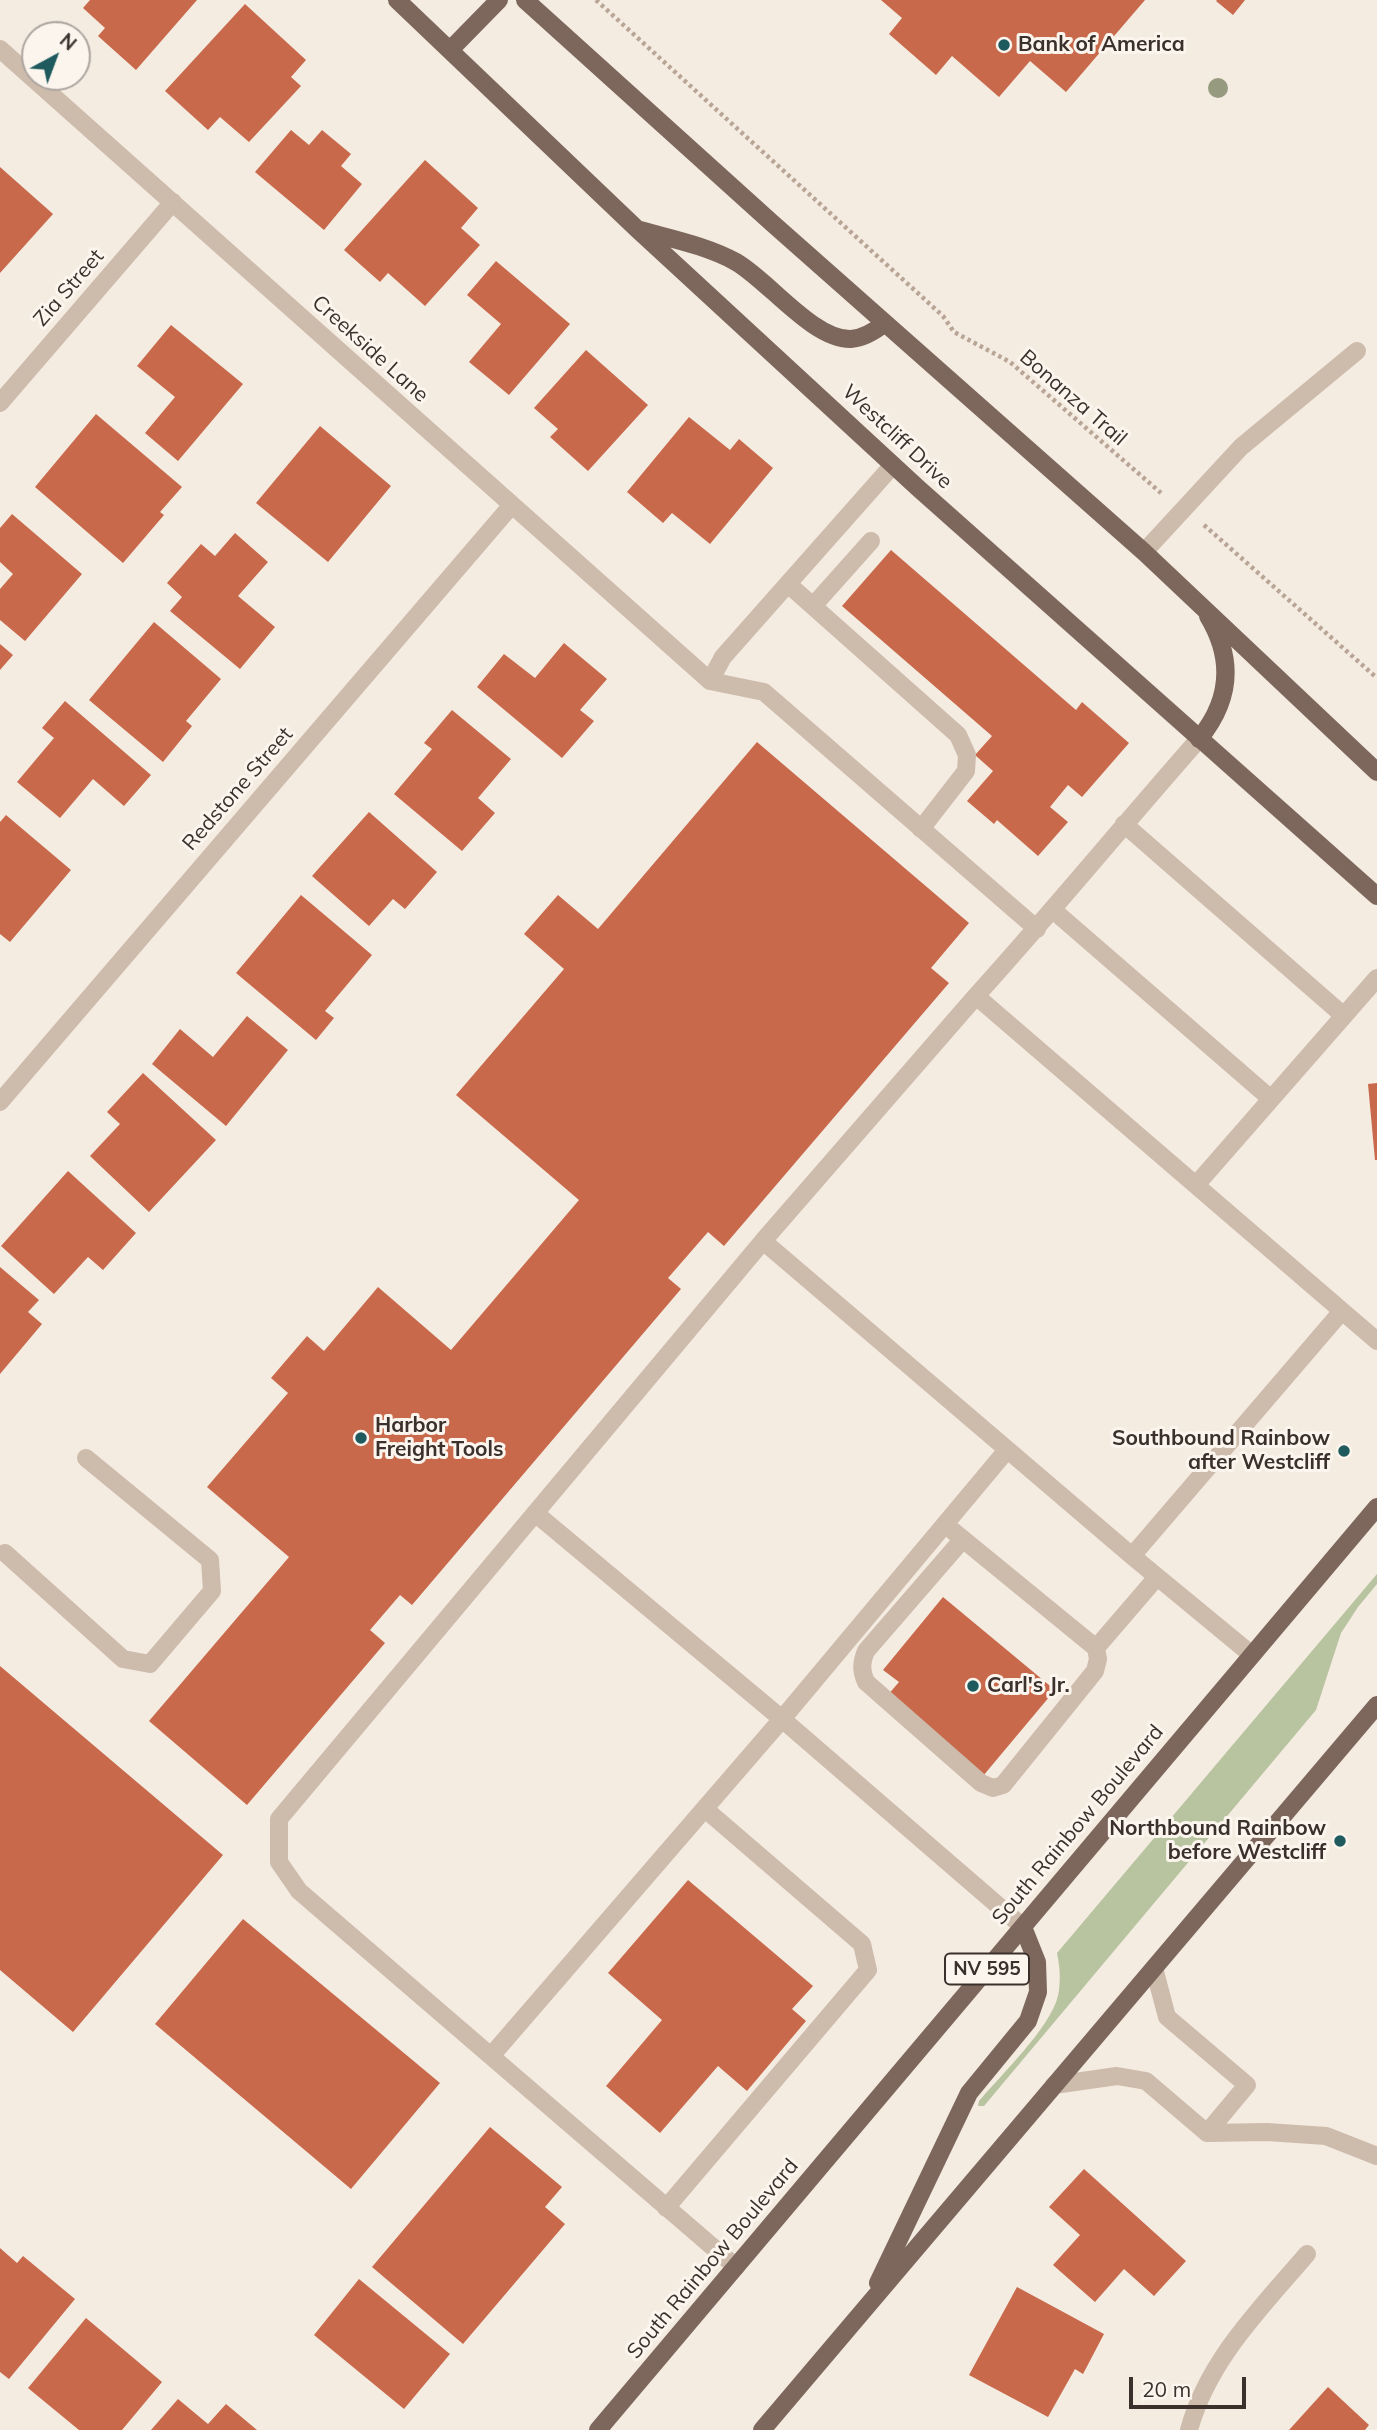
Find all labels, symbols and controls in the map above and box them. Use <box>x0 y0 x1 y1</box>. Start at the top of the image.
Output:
north arrow <box>21 21 91 91</box>
text: N <box>55 28 82 55</box>
place label: Bank of America <box>1018 32 1185 58</box>
marker: Bank of America <box>996 37 1012 53</box>
street label: Zia Street <box>29 244 109 332</box>
street label: Creekside Lane <box>307 290 433 408</box>
street label: Bonanza Trail <box>1014 345 1132 451</box>
street label: Westcliff Drive <box>837 380 957 494</box>
street label: Redstone Street <box>178 722 298 856</box>
place label: Harbor Freight Tools <box>375 1413 504 1463</box>
place label: Southbound Rainbow after Westcliff <box>1112 1426 1330 1476</box>
marker: Harbor Freight Tools <box>353 1430 369 1446</box>
marker: Southbound Rainbow after Westcliff <box>1336 1443 1352 1459</box>
place label: Carl's Jr. <box>987 1673 1070 1699</box>
marker: Carl's Jr. <box>965 1678 981 1694</box>
street label: South Rainbow Boulevard <box>987 1720 1169 1930</box>
place label: Northbound Rainbow before Westcliff <box>1109 1816 1326 1866</box>
marker: Northbound Rainbow before Westcliff <box>1332 1833 1348 1849</box>
road number: NV 595 <box>945 1954 1029 1984</box>
street label: South Rainbow Boulevard <box>622 2154 804 2364</box>
scale bar <box>1132 2364 1249 2408</box>
text: 20 m <box>1142 2376 1191 2402</box>

